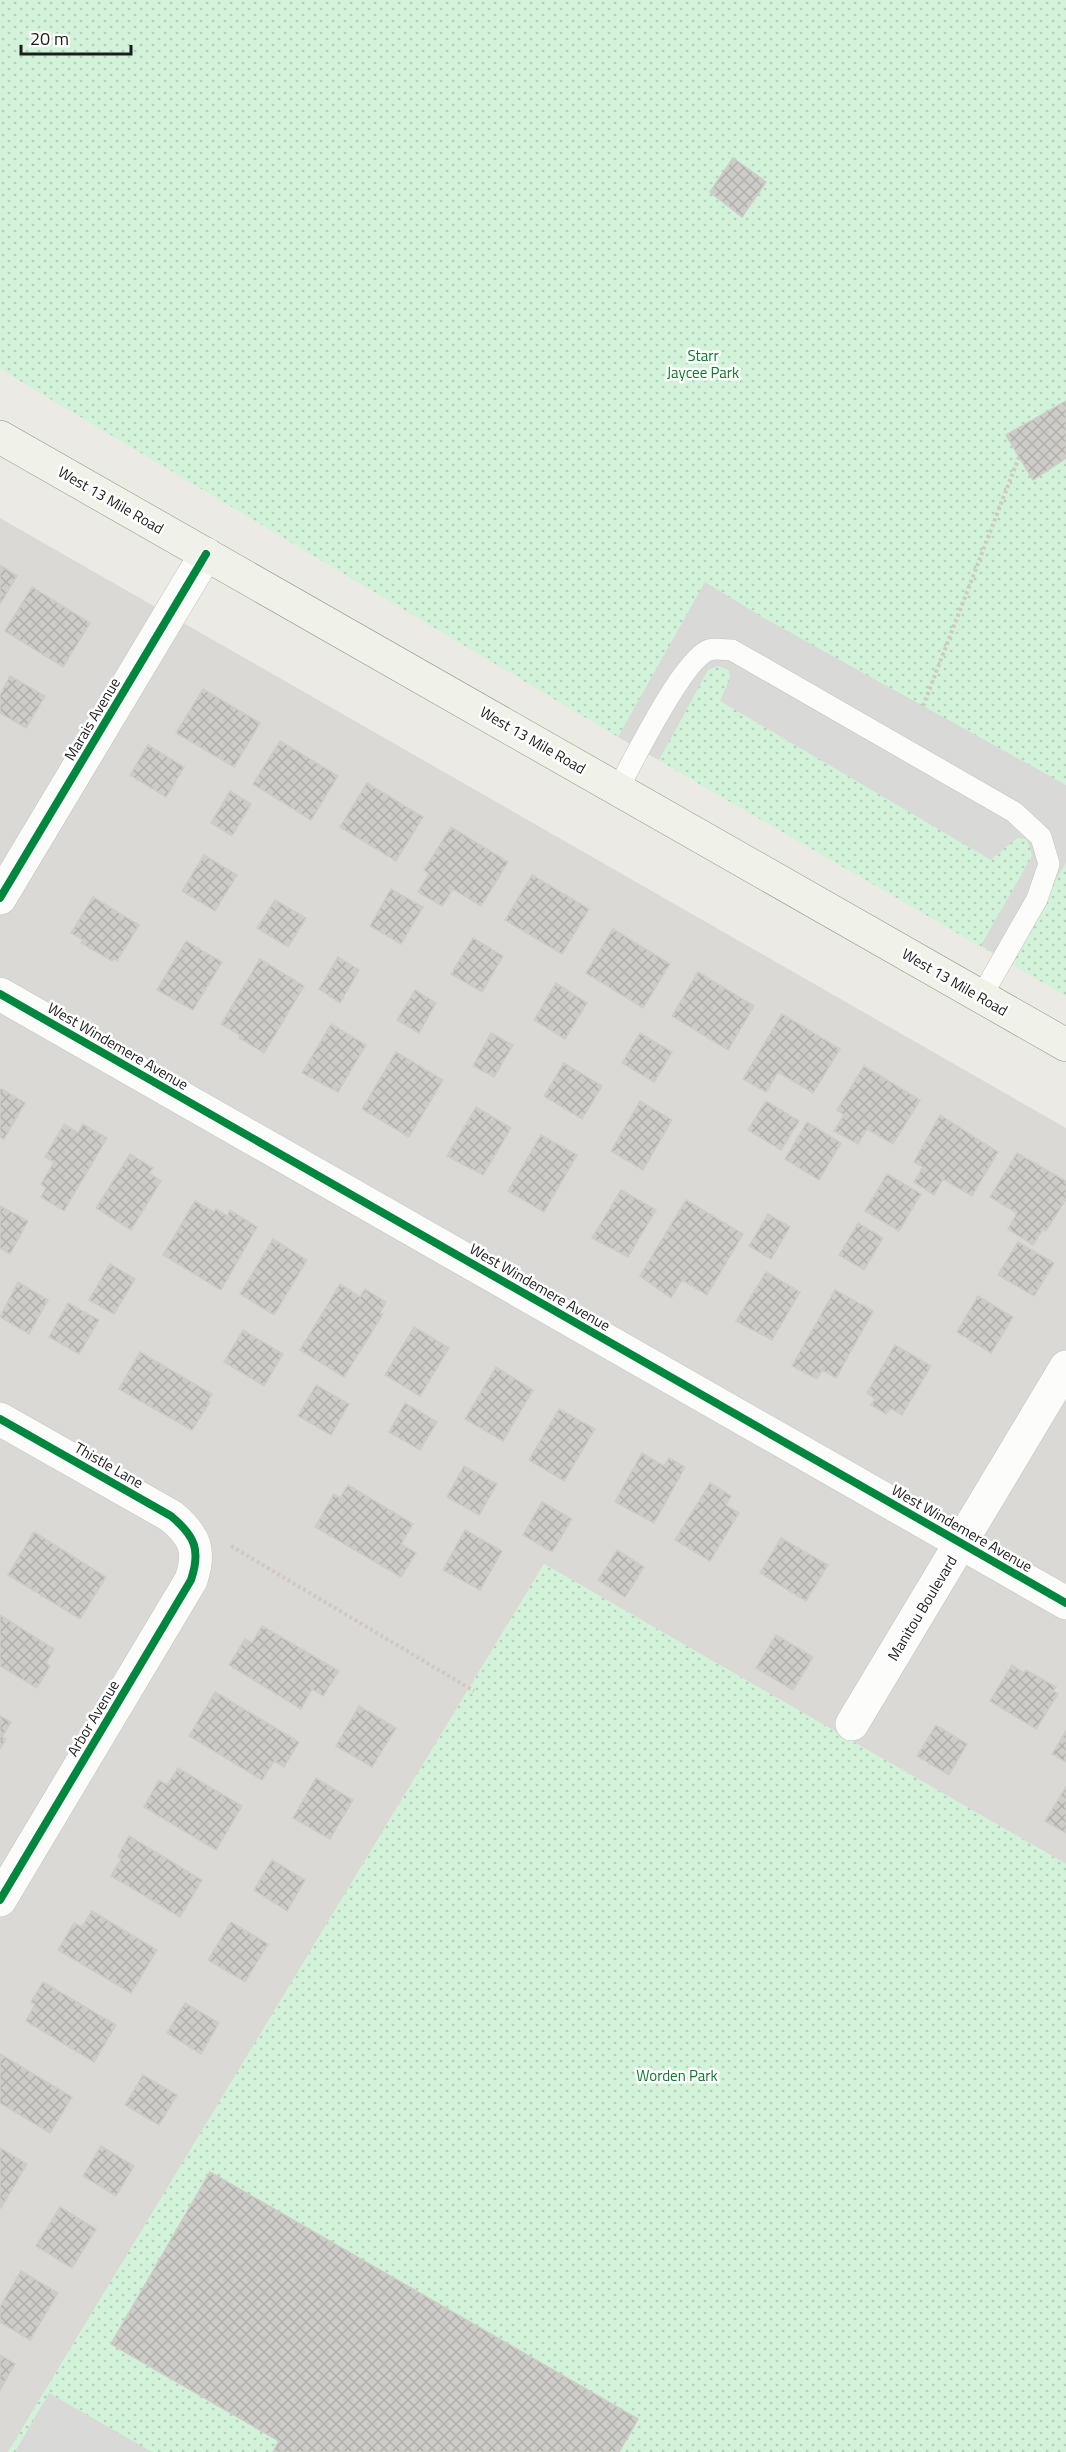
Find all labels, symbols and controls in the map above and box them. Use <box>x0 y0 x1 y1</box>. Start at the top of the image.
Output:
scale bar <box>21 18 130 56</box>
text: 20 m <box>30 25 69 52</box>
park label: Starr Jaycee Park <box>667 344 739 384</box>
street label: West 13 Mile Road <box>54 460 168 540</box>
street label: Marais Avenue <box>58 673 126 765</box>
street label: West 13 Mile Road <box>476 700 590 780</box>
street label: West 13 Mile Road <box>898 942 1012 1022</box>
street label: West Windemere Avenue <box>43 996 193 1096</box>
street label: West Windemere Avenue <box>465 1237 615 1337</box>
street label: Thistle Lane <box>70 1436 148 1494</box>
street label: West Windemere Avenue <box>887 1478 1037 1578</box>
street label: Manitou Boulevard <box>881 1551 963 1665</box>
street label: Arbor Avenue <box>61 1675 125 1761</box>
park label: Worden Park <box>636 2064 718 2087</box>

